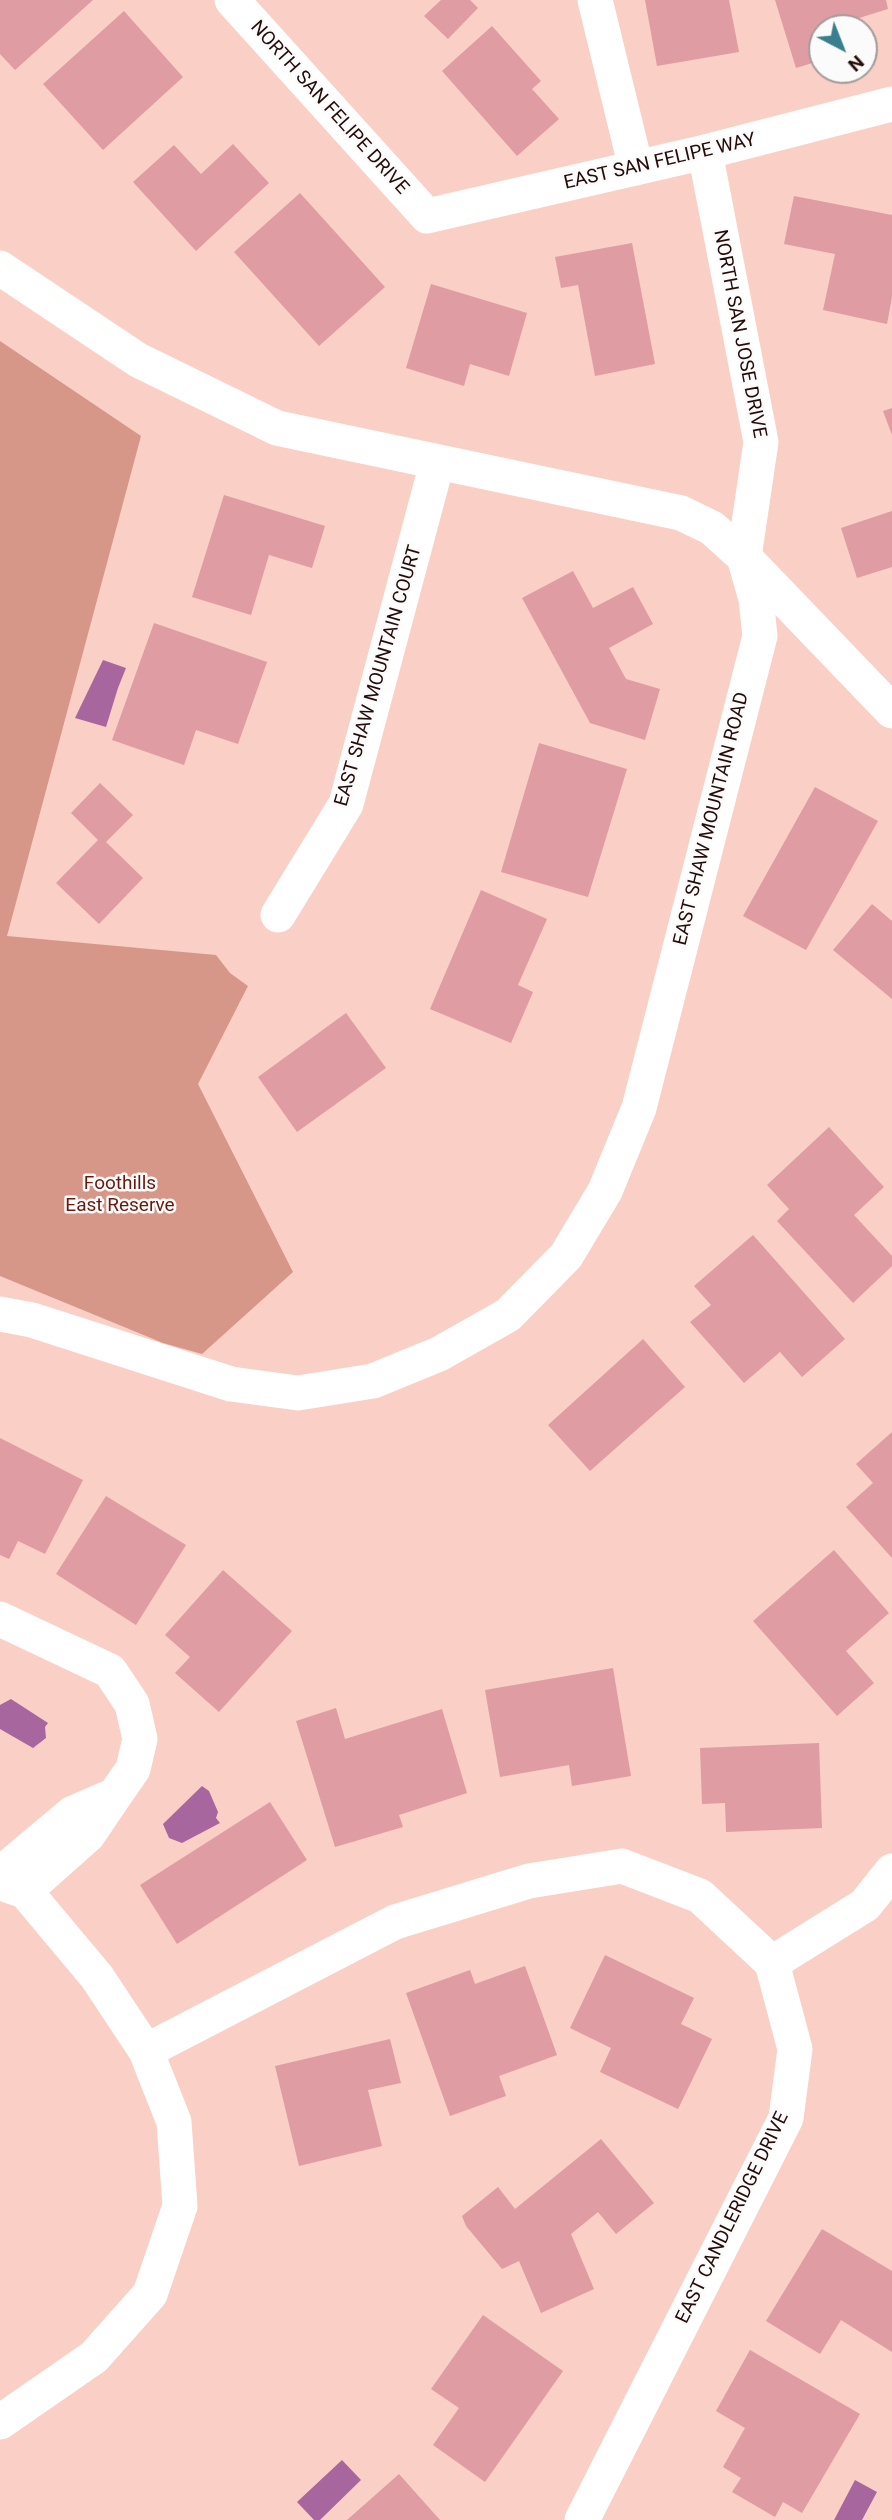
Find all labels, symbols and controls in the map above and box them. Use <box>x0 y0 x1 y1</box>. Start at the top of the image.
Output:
north arrow <box>808 14 878 84</box>
street label: NORTH SAN FELIPE DRIVE <box>245 17 413 199</box>
text: N <box>843 50 869 77</box>
street label: EAST SAN FELIPE WAY <box>562 129 758 195</box>
street label: NORTH SAN JOSE DRIVE <box>708 228 770 440</box>
street label: EAST SHAW MOUNTAIN COURT <box>331 543 427 809</box>
street label: EAST SHAW MOUNTAIN ROAD <box>669 690 755 948</box>
park label: Foothills East Reserve <box>65 1173 175 1217</box>
street label: EAST CANDLERIDGE DRIVE <box>672 2109 794 2327</box>

